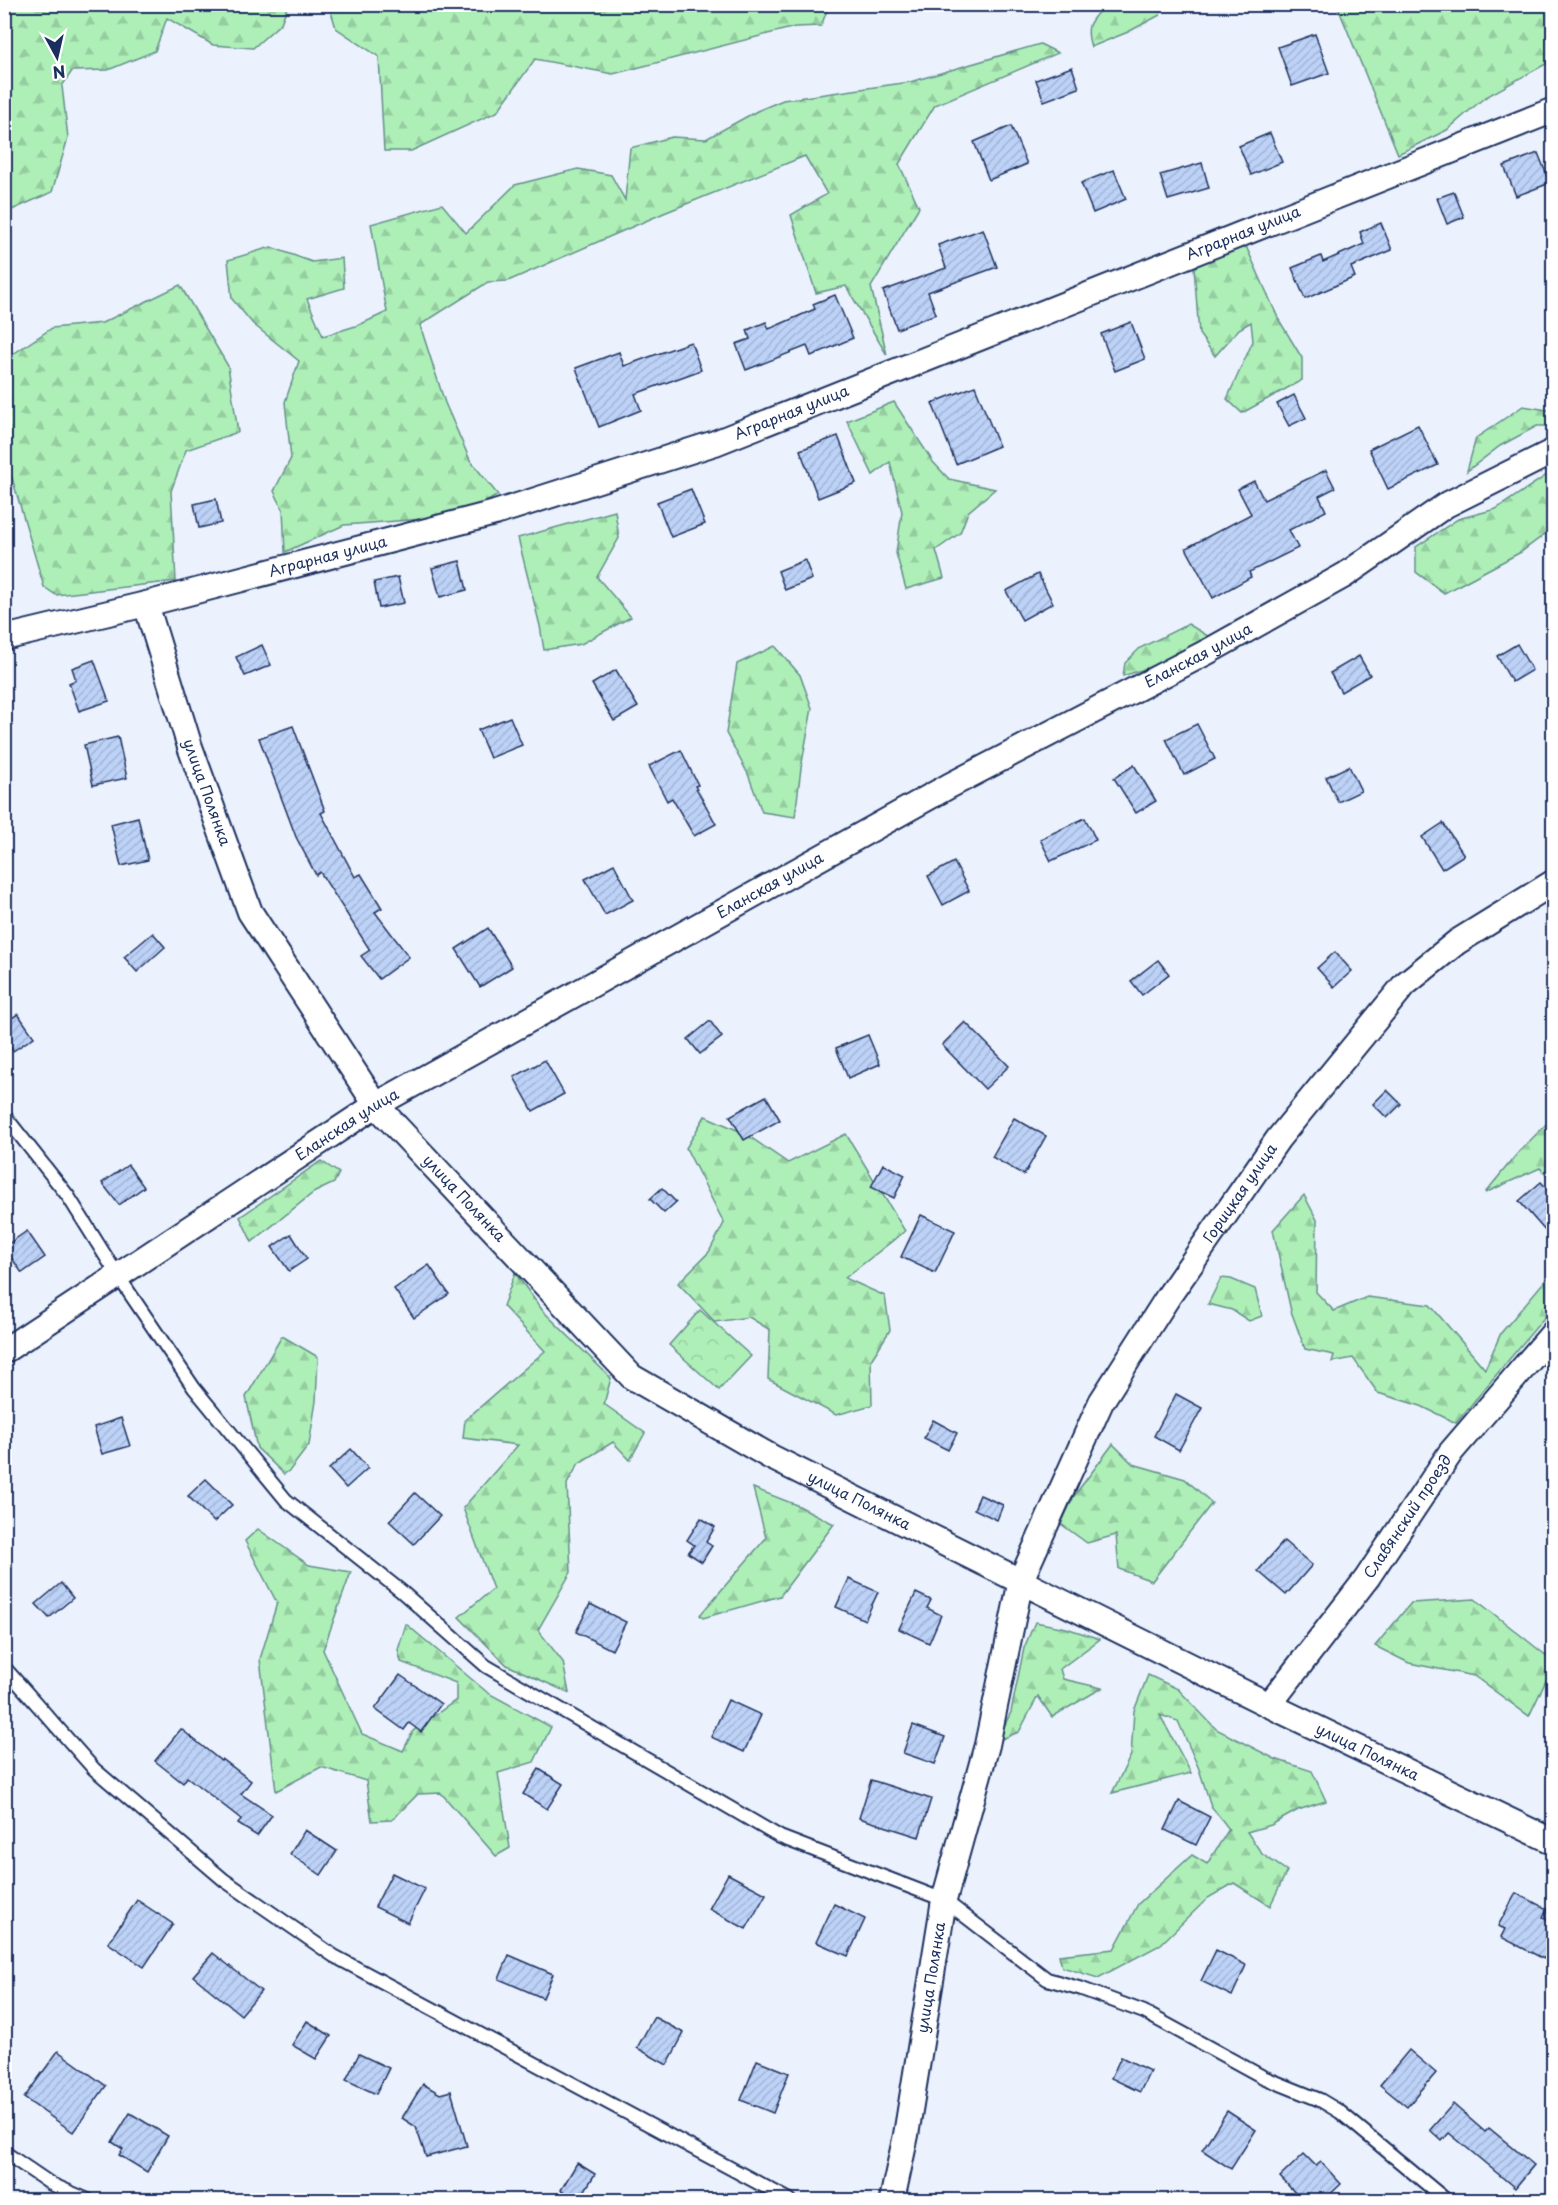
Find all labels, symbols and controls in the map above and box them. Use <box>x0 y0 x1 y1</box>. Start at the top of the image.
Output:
north arrow <box>27 27 87 87</box>
text: N <box>51 60 67 86</box>
street label: Аграрная улица <box>1182 199 1304 265</box>
street label: Аграрная улица <box>730 378 852 444</box>
street label: Аграрная улица <box>266 529 390 582</box>
street label: Еланская улица <box>1140 616 1256 693</box>
street label: улица Полянка <box>178 736 238 849</box>
street label: Еланская улица <box>712 845 828 923</box>
street label: Еланская улица <box>290 1081 403 1166</box>
street label: Горицкая улица <box>1196 1137 1282 1247</box>
street label: улица Полянка <box>418 1149 512 1247</box>
street label: Славянский проезд <box>1357 1449 1456 1583</box>
street label: улица Полянка <box>804 1464 916 1535</box>
street label: улица Полянка <box>1312 1716 1424 1786</box>
street label: улица Полянка <box>910 1919 950 2035</box>

